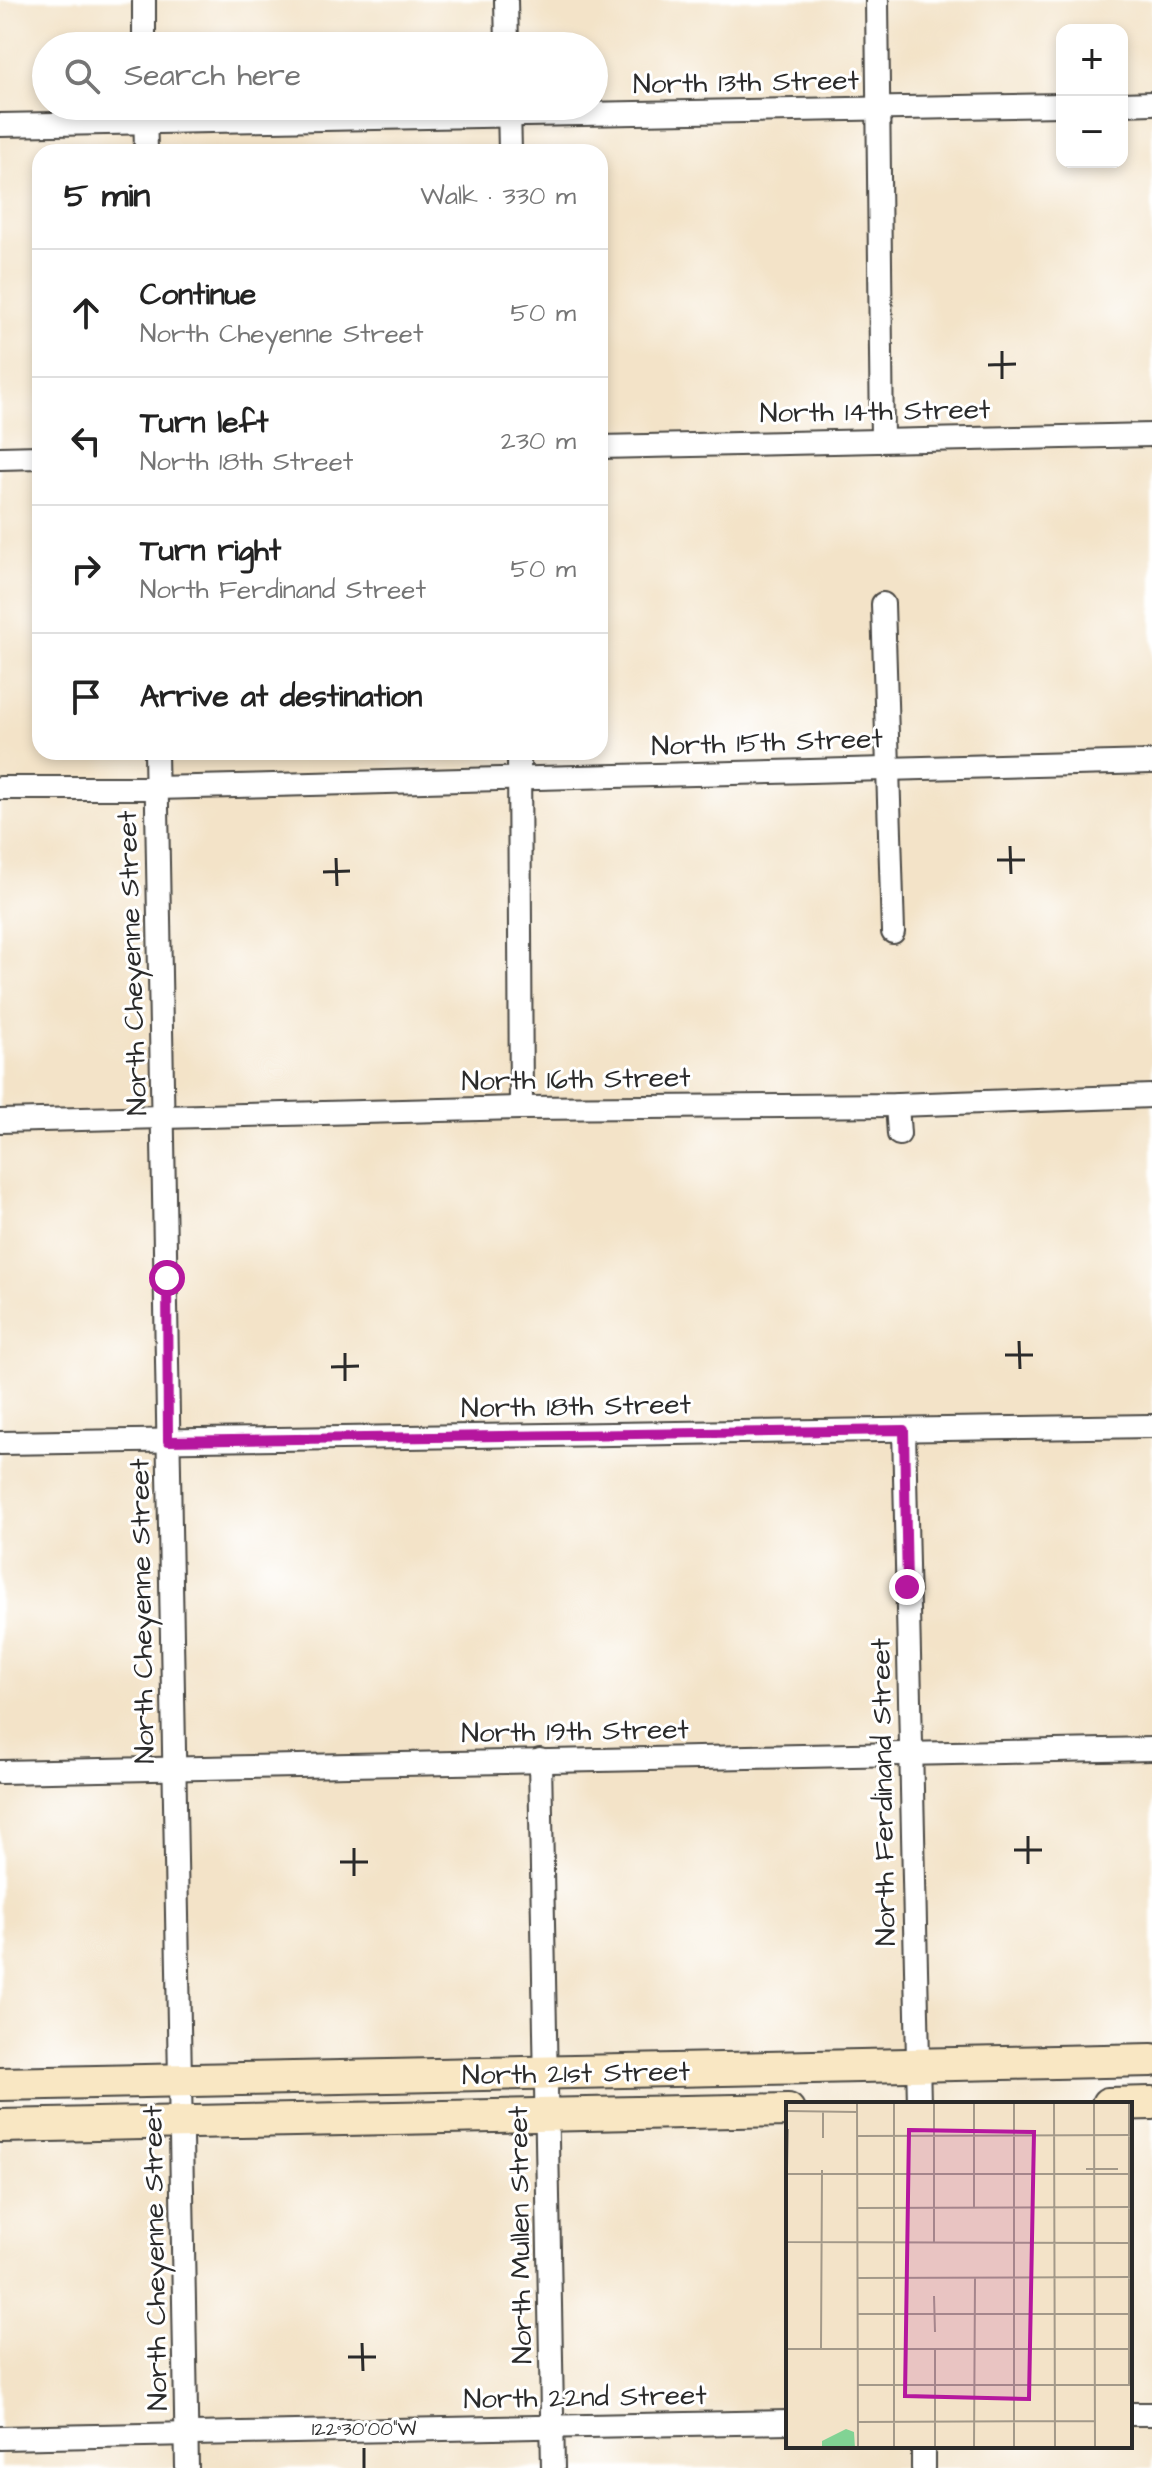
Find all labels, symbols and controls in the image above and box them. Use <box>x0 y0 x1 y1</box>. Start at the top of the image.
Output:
map controls <box>1056 24 1128 168</box>
button: + <box>1056 24 1128 96</box>
search box <box>32 32 608 120</box>
icon: search <box>60 54 104 98</box>
text: Search here <box>124 55 301 97</box>
street label: North 13th Street <box>633 61 860 104</box>
button: − <box>1056 96 1128 168</box>
text: 5 min <box>64 172 150 220</box>
text: Walk · 330 m <box>420 178 576 214</box>
text: Continue <box>140 274 256 316</box>
icon: ahead <box>64 291 108 335</box>
text: 50 m <box>511 295 576 331</box>
text: North Cheyenne Street <box>140 316 423 352</box>
street label: North 14th Street <box>759 390 991 433</box>
text: Turn left <box>140 402 268 444</box>
icon: left <box>64 419 108 463</box>
text: 230 m <box>501 423 576 459</box>
text: North 18th Street <box>140 444 353 480</box>
text: Turn right <box>140 530 281 572</box>
icon: right <box>64 547 108 591</box>
text: 50 m <box>511 551 576 587</box>
text: North Ferdinand Street <box>140 572 426 608</box>
icon: arrive <box>64 675 108 719</box>
text: Arrive at destination <box>140 676 422 718</box>
street label: North 15th Street <box>651 719 884 766</box>
street label: North Cheyenne Street <box>108 809 159 1116</box>
street label: North 16th Street <box>461 1058 692 1101</box>
route start <box>149 1260 185 1296</box>
street label: North 18th Street <box>461 1385 692 1428</box>
street label: North Cheyenne Street <box>120 1457 167 1764</box>
route end <box>889 1569 925 1605</box>
street label: North Ferdinand Street <box>861 1637 906 1946</box>
street label: North 19th Street <box>461 1710 690 1753</box>
street label: North 21st Street <box>462 2052 691 2095</box>
inset map <box>786 2102 1132 2448</box>
street label: North Cheyenne Street <box>133 2104 180 2411</box>
street label: North Mullen Street <box>499 2105 542 2364</box>
street label: North 22nd Street <box>463 2376 708 2419</box>
text: 122°30'00"W <box>312 2415 417 2443</box>

